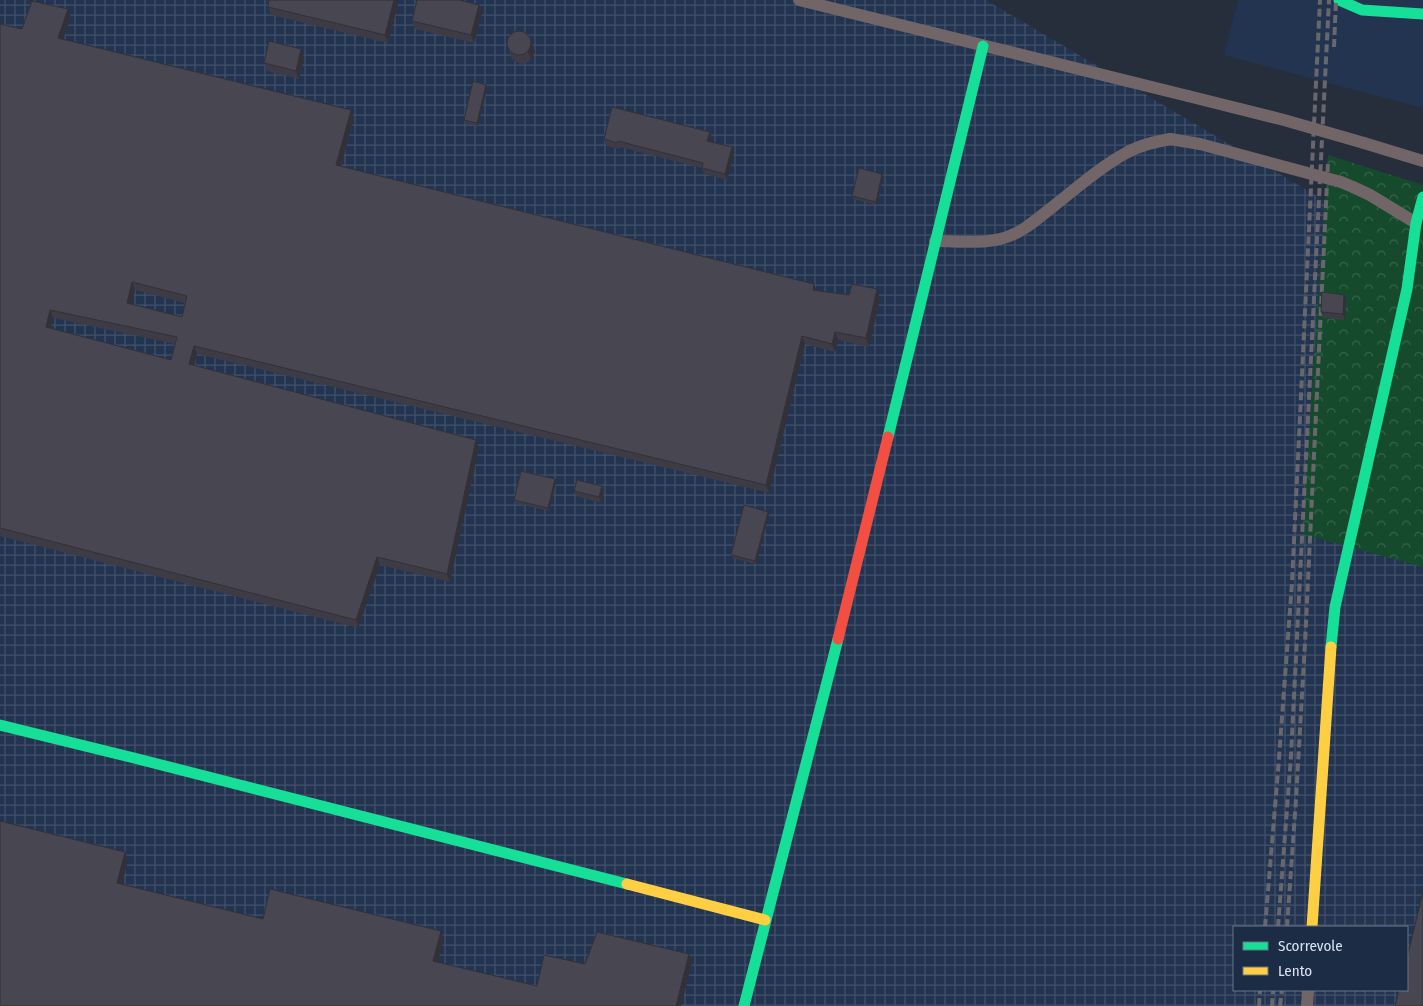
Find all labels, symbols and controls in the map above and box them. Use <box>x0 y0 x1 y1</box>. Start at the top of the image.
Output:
legend <box>1233 926 1408 991</box>
text: Scorrevole <box>1278 937 1343 955</box>
text: Lento <box>1278 962 1312 980</box>

